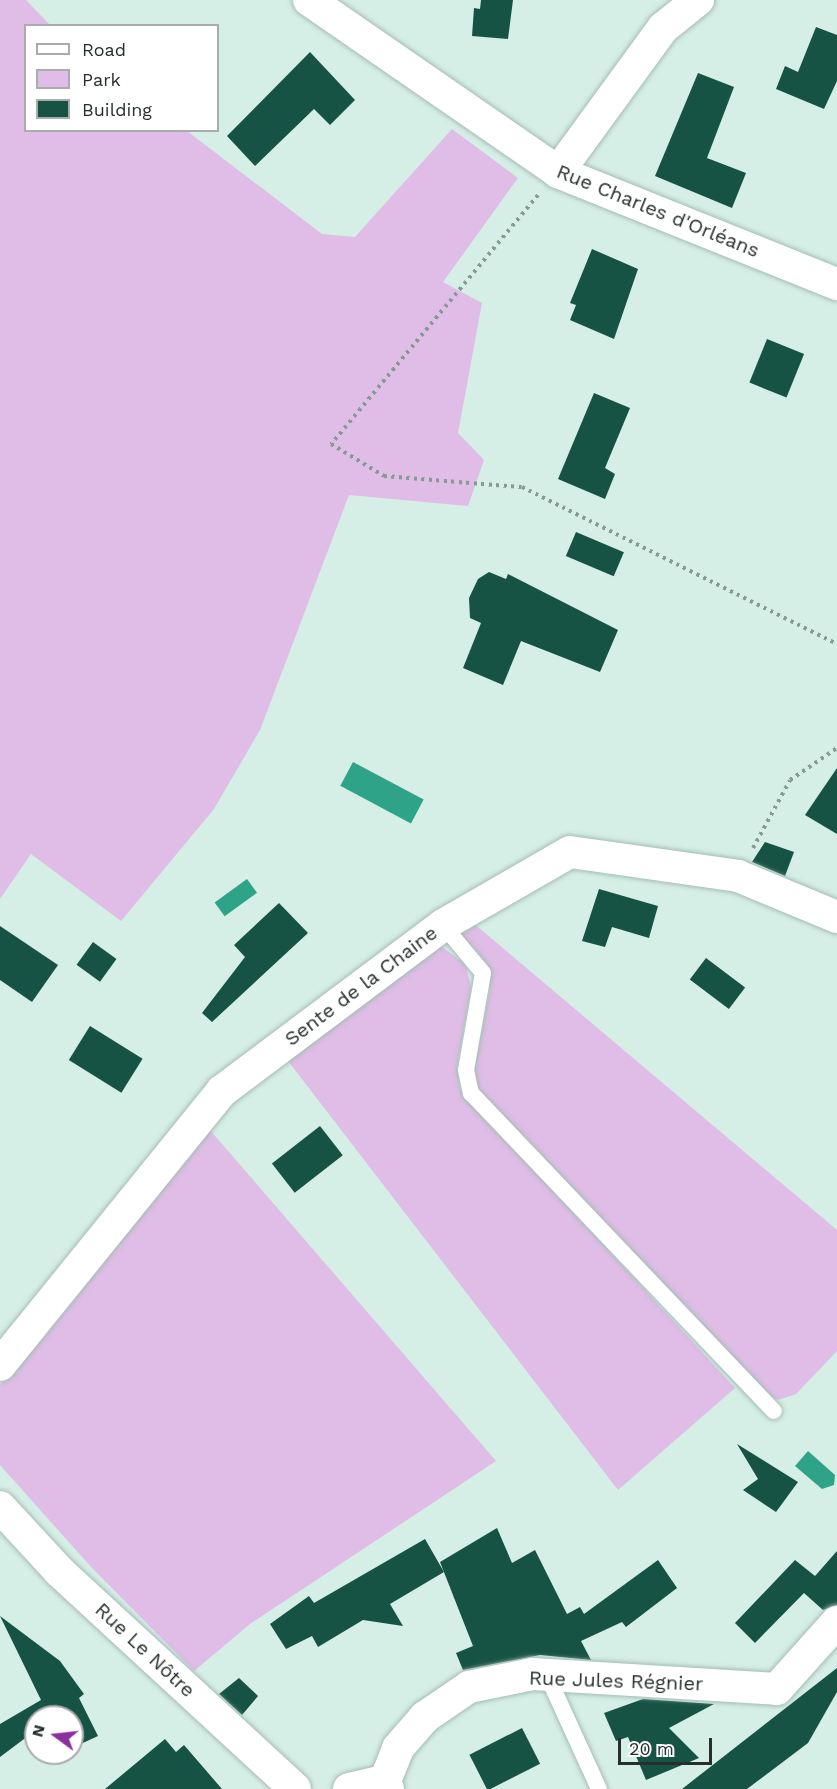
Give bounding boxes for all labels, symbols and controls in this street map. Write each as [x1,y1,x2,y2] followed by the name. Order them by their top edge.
[24,24,219,132] legend
[82,39,126,60] text: Road
[82,69,121,90] text: Park
[82,99,152,120] text: Building
[553,159,763,263] street label: Rue Charles d'Orléans
[280,921,442,1051] street label: Sente de la Chaine
[90,1598,200,1702] street label: Rue Le Nôtre
[528,1666,704,1696] street label: Rue Jules Régnier
[24,1705,84,1765] north arrow
[27,1723,49,1739] text: N
[621,1726,716,1764] scale bar
[629,1738,674,1759] text: 20 m

